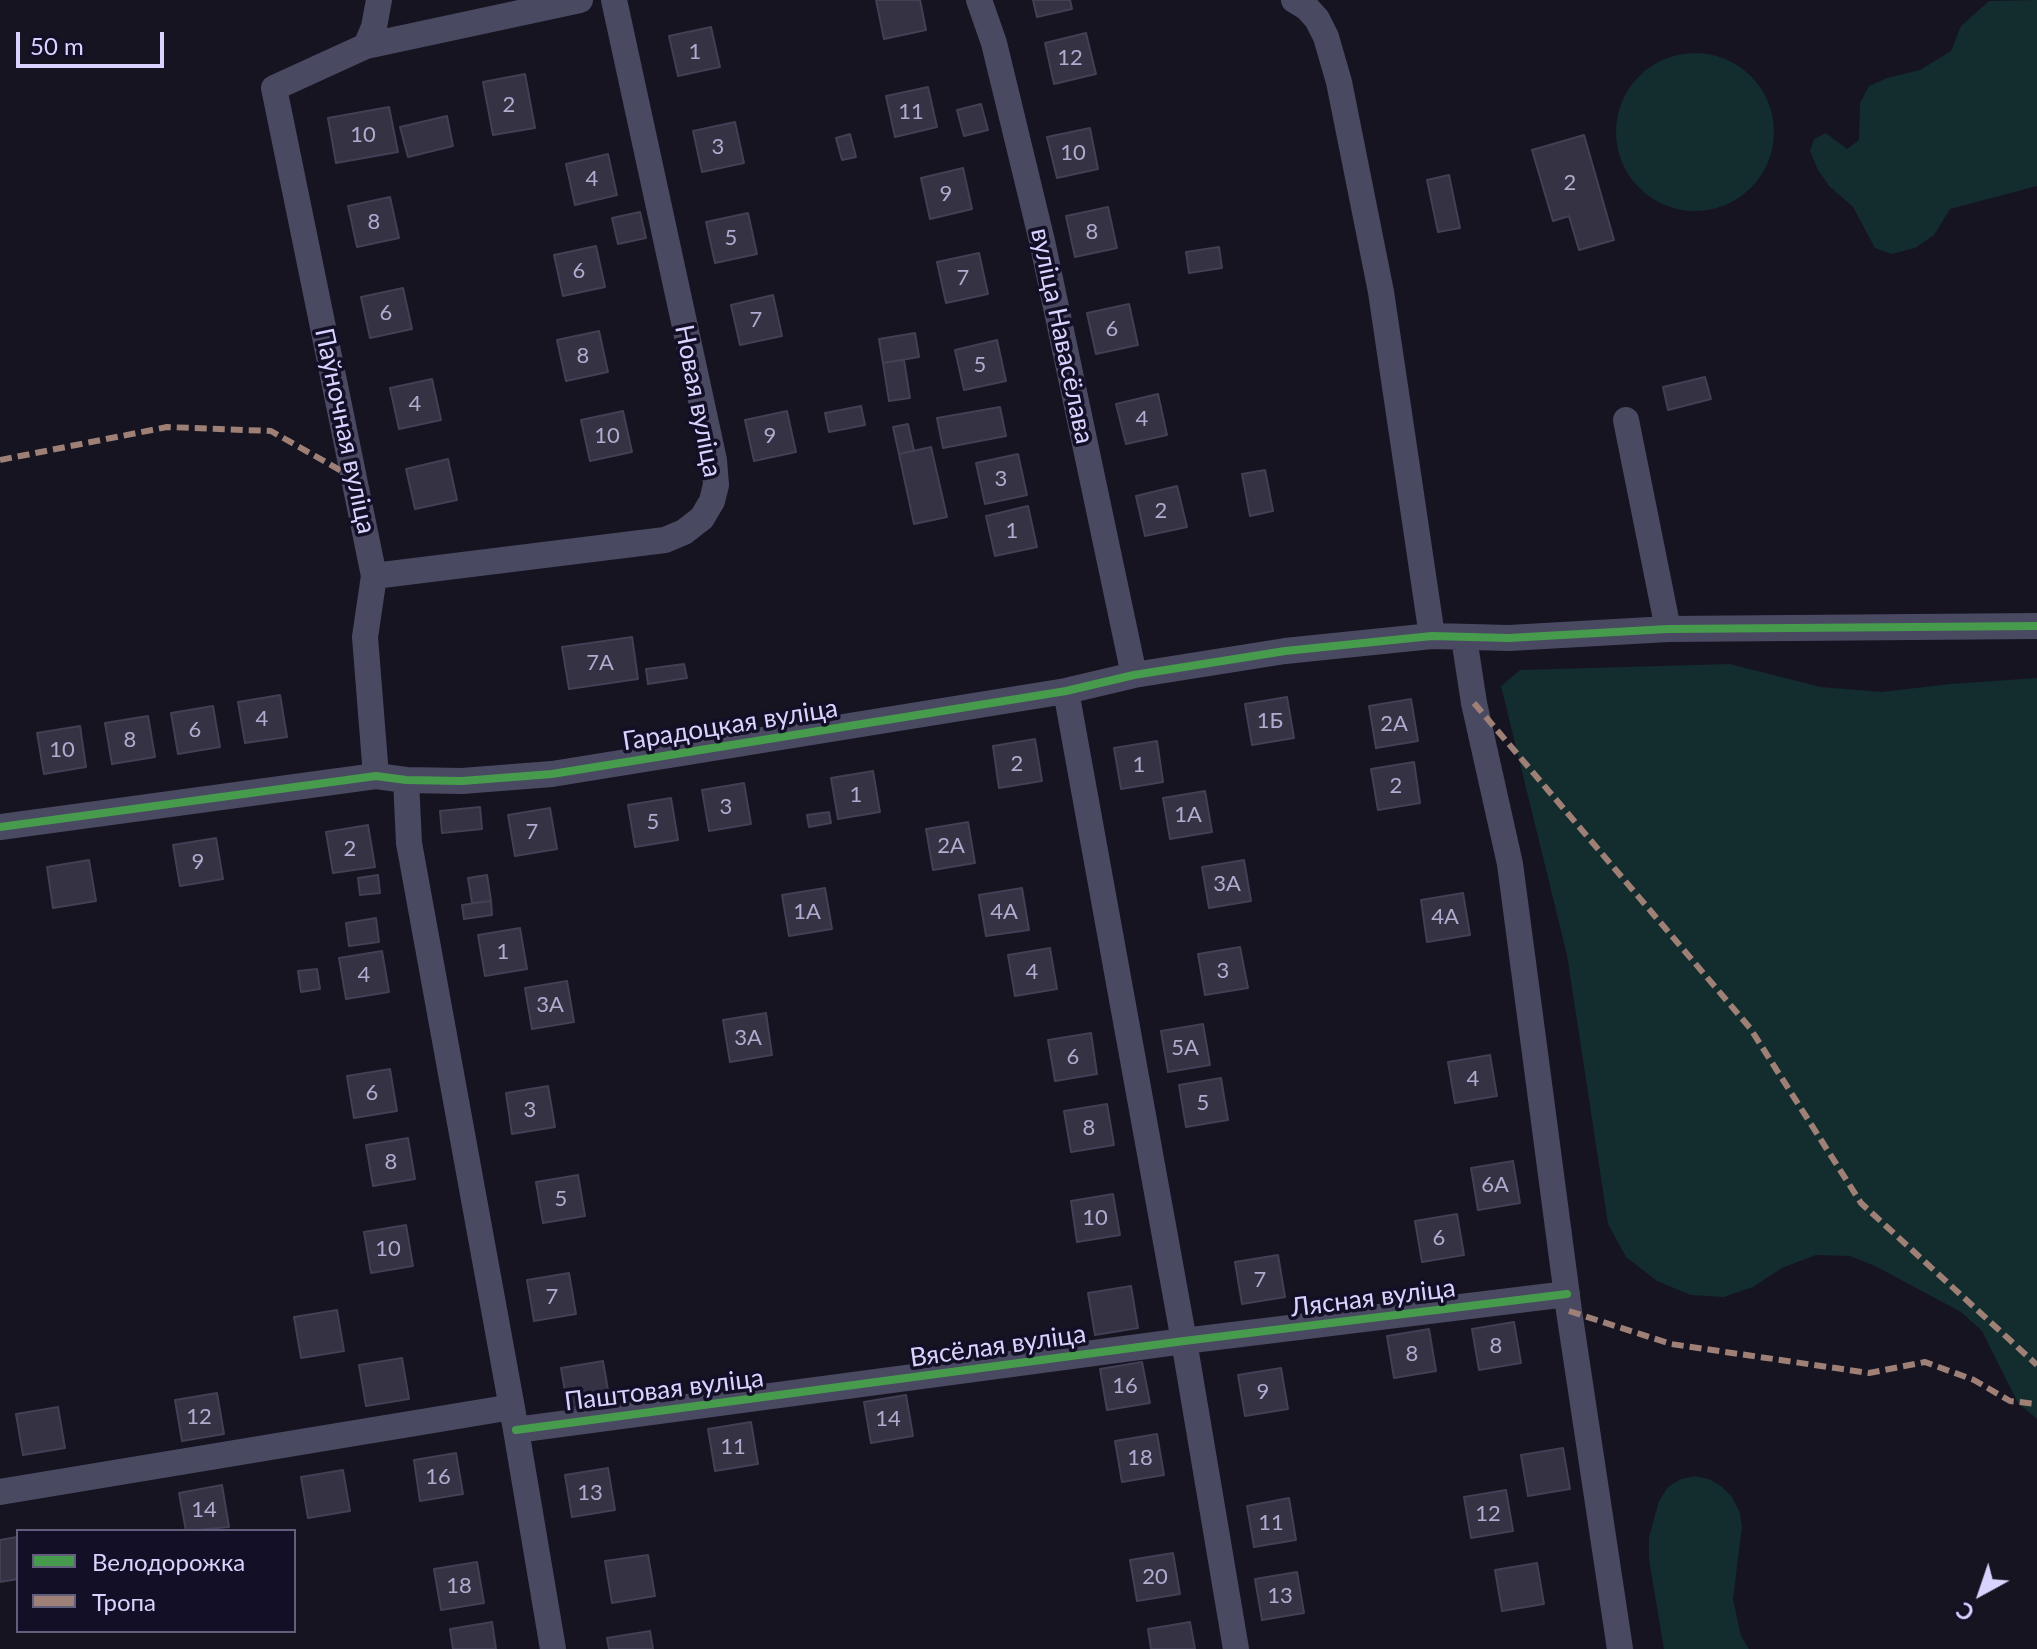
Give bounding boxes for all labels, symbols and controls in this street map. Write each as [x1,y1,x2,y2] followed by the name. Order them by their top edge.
[20,16,168,66] scale bar
[30,31,84,60] text: 50 m
[689,39,701,65] house number: 1
[1057,45,1083,71] house number: 12
[503,92,515,118] house number: 2
[898,99,924,125] house number: 11
[350,122,376,148] house number: 10
[712,134,724,160] house number: 3
[1060,140,1086,166] house number: 10
[586,166,598,192] house number: 4
[1564,170,1576,196] house number: 2
[940,181,952,207] house number: 9
[368,209,380,235] house number: 8
[1086,219,1098,245] house number: 8
[725,225,737,251] house number: 5
[1024,225,1100,447] street label: вуліца Навасёлава
[573,258,585,284] house number: 6
[957,265,969,291] house number: 7
[380,300,392,326] house number: 6
[750,307,762,333] house number: 7
[1106,316,1118,342] house number: 6
[668,322,728,480] street label: Новая вуліца
[308,325,382,537] street label: Паўночная вуліца
[577,343,589,369] house number: 8
[974,352,986,378] house number: 5
[409,391,421,417] house number: 4
[1136,406,1148,432] house number: 4
[594,423,620,449] house number: 10
[764,423,776,449] house number: 9
[995,466,1007,492] house number: 3
[1155,498,1167,524] house number: 2
[1006,518,1018,544] house number: 1
[586,650,614,676] house number: 7А
[620,693,840,757] street label: Гарадоцкая вуліца
[256,706,268,732] house number: 4
[1257,708,1283,734] house number: 1Б
[1380,711,1408,737] house number: 2А
[189,717,201,743] house number: 6
[124,727,136,753] house number: 8
[49,737,75,763] house number: 10
[1011,751,1023,777] house number: 2
[1133,752,1145,778] house number: 1
[1390,773,1402,799] house number: 2
[850,782,862,808] house number: 1
[720,794,732,820] house number: 3
[1174,802,1202,828] house number: 1А
[647,809,659,835] house number: 5
[526,819,538,845] house number: 7
[937,833,965,859] house number: 2А
[344,836,356,862] house number: 2
[192,849,204,875] house number: 9
[1213,871,1241,897] house number: 3А
[793,899,821,925] house number: 1А
[990,899,1018,925] house number: 4А
[1431,904,1459,930] house number: 4А
[497,939,509,965] house number: 1
[1217,958,1229,984] house number: 3
[1026,959,1038,985] house number: 4
[358,962,370,988] house number: 4
[536,992,564,1018] house number: 3А
[734,1025,762,1051] house number: 3А
[1171,1035,1199,1061] house number: 5А
[1067,1044,1079,1070] house number: 6
[1467,1066,1479,1092] house number: 4
[366,1080,378,1106] house number: 6
[1197,1090,1209,1116] house number: 5
[524,1097,536,1123] house number: 3
[1083,1115,1095,1141] house number: 8
[385,1149,397,1175] house number: 8
[1481,1172,1509,1198] house number: 6А
[555,1186,567,1212] house number: 5
[1082,1205,1108,1231] house number: 10
[1433,1225,1445,1251] house number: 6
[375,1236,401,1262] house number: 10
[1254,1267,1266,1293] house number: 7
[1289,1272,1457,1324] street label: Лясная вуліца
[546,1284,558,1310] house number: 7
[908,1318,1088,1374] street label: Вясёлая вуліца
[1490,1333,1502,1359] house number: 8
[1406,1341,1418,1367] house number: 8
[563,1362,765,1418] street label: Паштовая вуліца
[1112,1373,1138,1399] house number: 16
[1257,1379,1269,1405] house number: 9
[186,1404,212,1430] house number: 12
[875,1406,901,1432] house number: 14
[720,1434,746,1460] house number: 11
[1127,1445,1153,1471] house number: 18
[425,1464,451,1490] house number: 16
[577,1480,603,1506] house number: 13
[191,1497,217,1523] house number: 14
[1475,1501,1501,1527] house number: 12
[1258,1510,1284,1536] house number: 11
[16,1529,296,1633] legend
[92,1547,245,1576] text: Велодорожка
[1941,1553,2021,1633] north arrow
[1142,1564,1168,1590] house number: 20
[446,1573,472,1599] house number: 18
[1267,1583,1293,1609] house number: 13
[92,1587,156,1616] text: Тропа
[1951,1597,1980,1627] text: С

